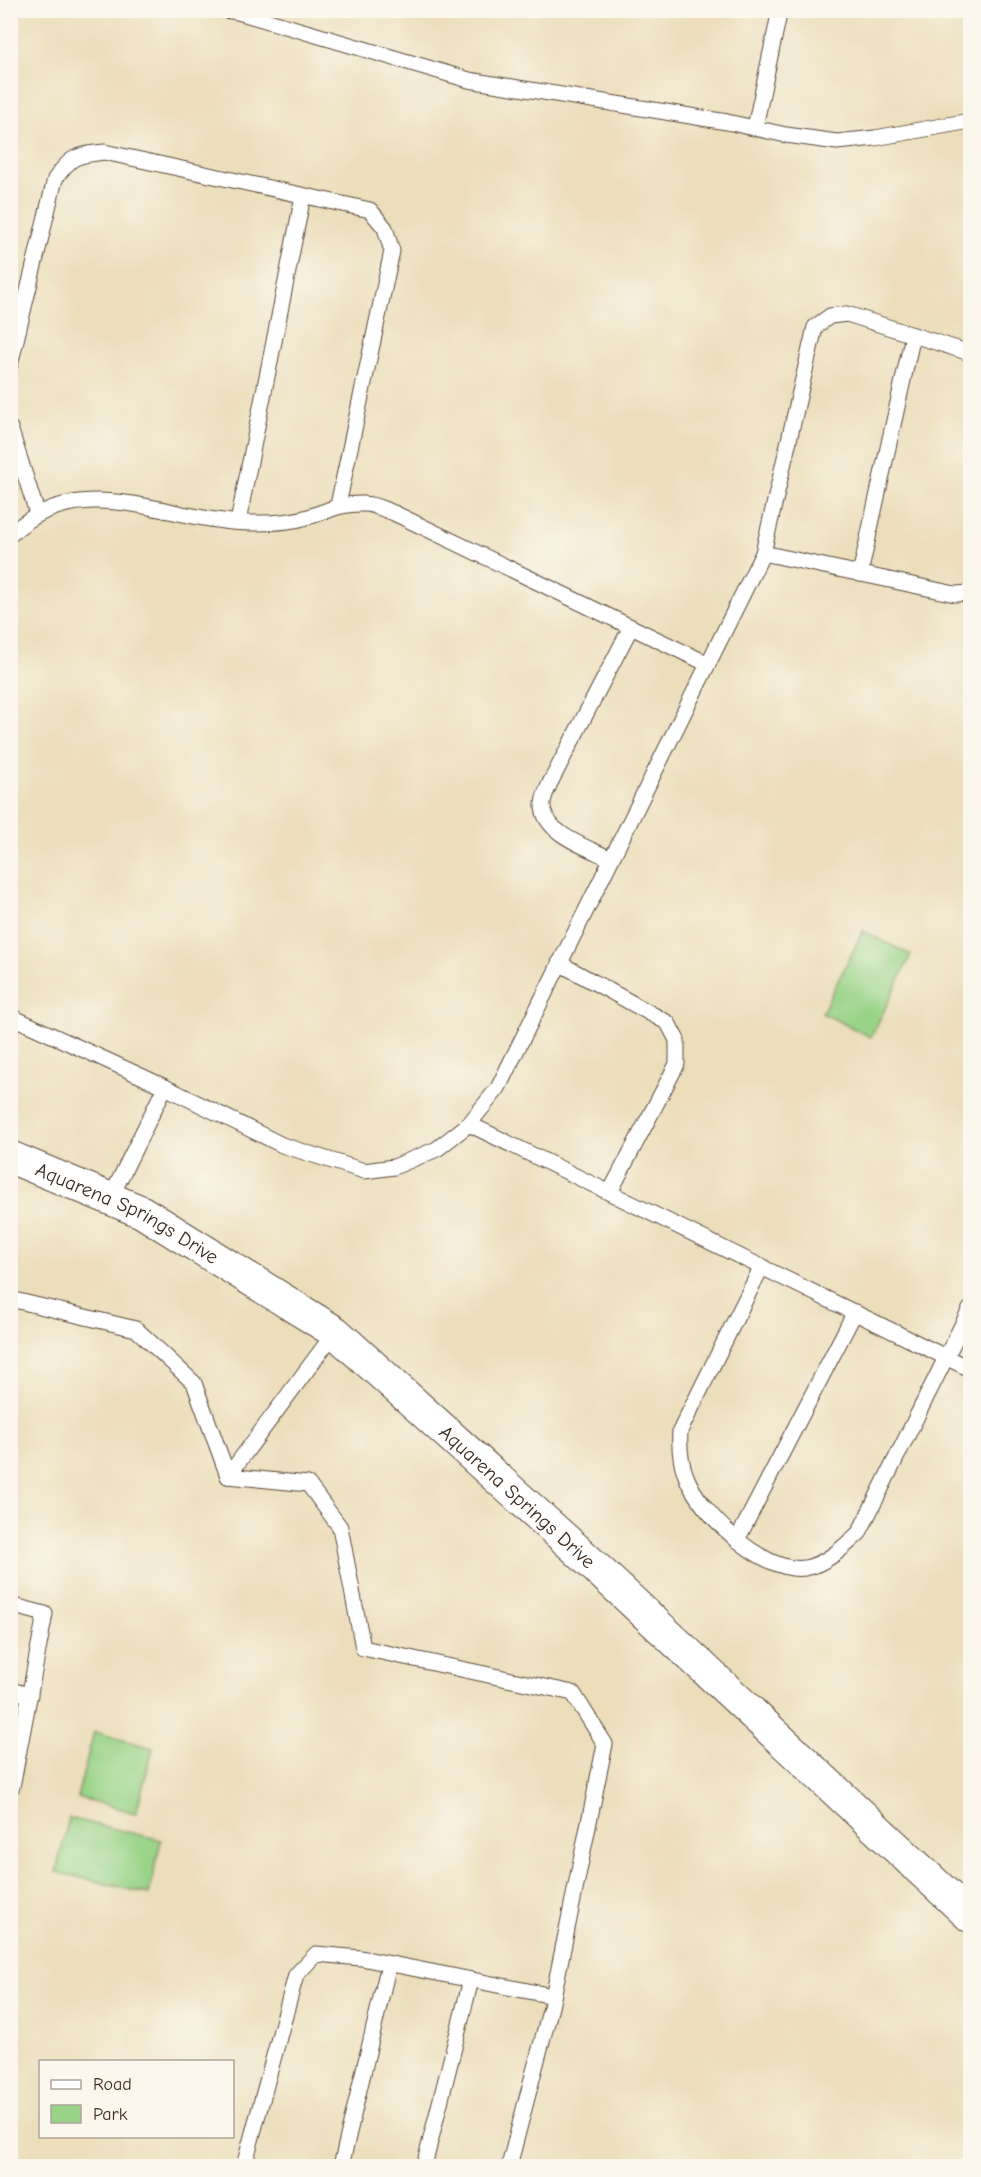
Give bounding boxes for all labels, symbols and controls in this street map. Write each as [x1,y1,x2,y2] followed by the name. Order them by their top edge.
[32,1158,223,1268] street label: Aquarena Springs Drive
[435,1420,600,1573] street label: Aquarena Springs Drive
[39,2060,234,2138] legend
[93,2074,132,2095] text: Road
[93,2104,128,2125] text: Park

